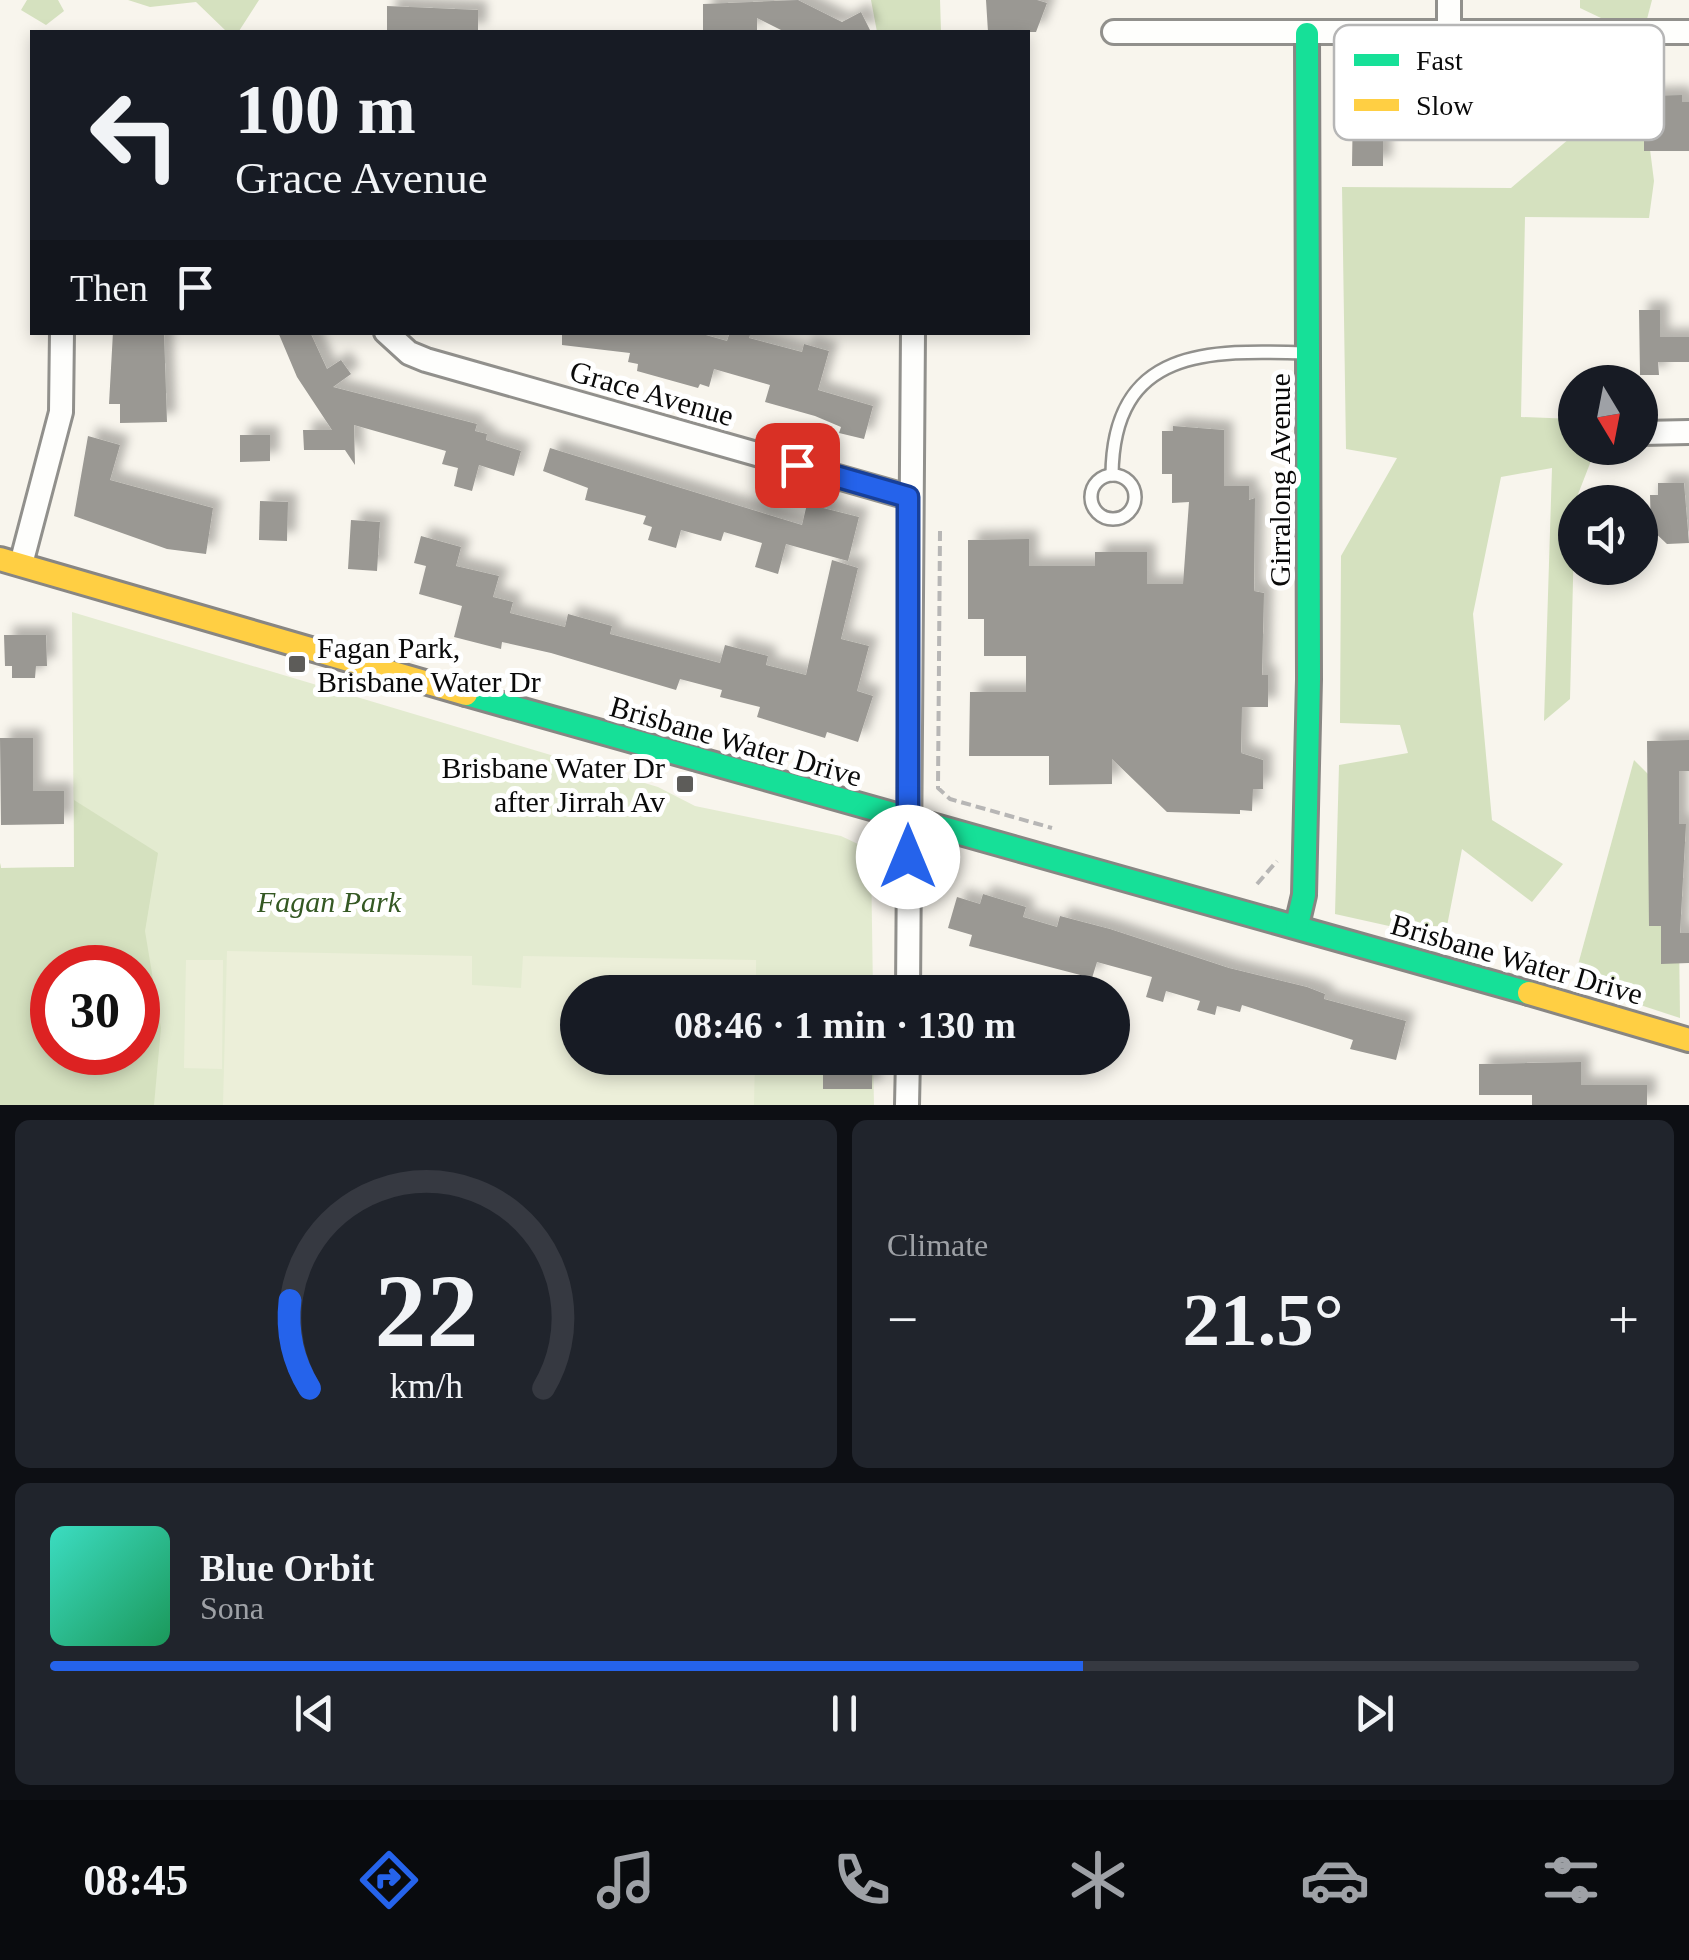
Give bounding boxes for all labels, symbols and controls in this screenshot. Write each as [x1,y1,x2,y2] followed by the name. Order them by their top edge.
[1334,25,1664,140] legend
[1416,45,1463,76] text: Fast
[70,70,200,200] icon: left
[235,71,416,148] text: 100 m
[1416,90,1474,121] text: Slow
[235,153,488,203] text: Grace Avenue
[168,260,223,315] icon: arrive
[70,267,148,309] text: Then
[566,354,738,432] street label: Grace Avenue
[1558,365,1658,465] north arrow
[1558,365,1658,585] map controls
[1263,373,1296,587] street label: Girralong Avenue
[755,423,840,508] pin
[770,438,825,493] icon: arrive
[1558,485,1658,585] button: sound
[317,631,541,698] place label: Fagan Park, Brisbane Water Dr
[286,653,308,675] marker: Fagan Park, Brisbane Water Dr
[606,689,866,793] street label: Brisbane Water Drive
[441,751,665,818] place label: Brisbane Water Dr after Jirrah Av
[674,773,696,795] marker: Brisbane Water Dr after Jirrah Av
[856,805,960,909] position arrow
[256,885,402,918] park label: Fagan Park
[1387,907,1647,1011] street label: Brisbane Water Drive
[30,945,160,1075] speed limit sign: 30
[674,1004,1016,1046] text: 08:46 · 1 min · 130 m
[887,1227,988,1263] text: Climate
[374,1253,478,1368] text: 22
[1182,1278,1344,1361] text: 21.5°
[887,1289,918,1350] text: −
[1608,1289,1639,1350] text: +
[389,1366,463,1406] text: km/h
[200,1547,374,1589] text: Blue Orbit
[200,1590,264,1626] text: Sona
[287,1686,342,1741] icon: previous
[817,1686,872,1741] icon: pause
[1347,1686,1402,1741] icon: next
[354,1845,424,1915] icon: directions
[591,1845,661,1915] icon: music
[827,1845,897,1915] icon: phone
[1063,1845,1133,1915] icon: climate
[1300,1845,1370,1915] icon: car
[1536,1845,1606,1915] icon: filters
[83,1855,188,1905] text: 08:45

